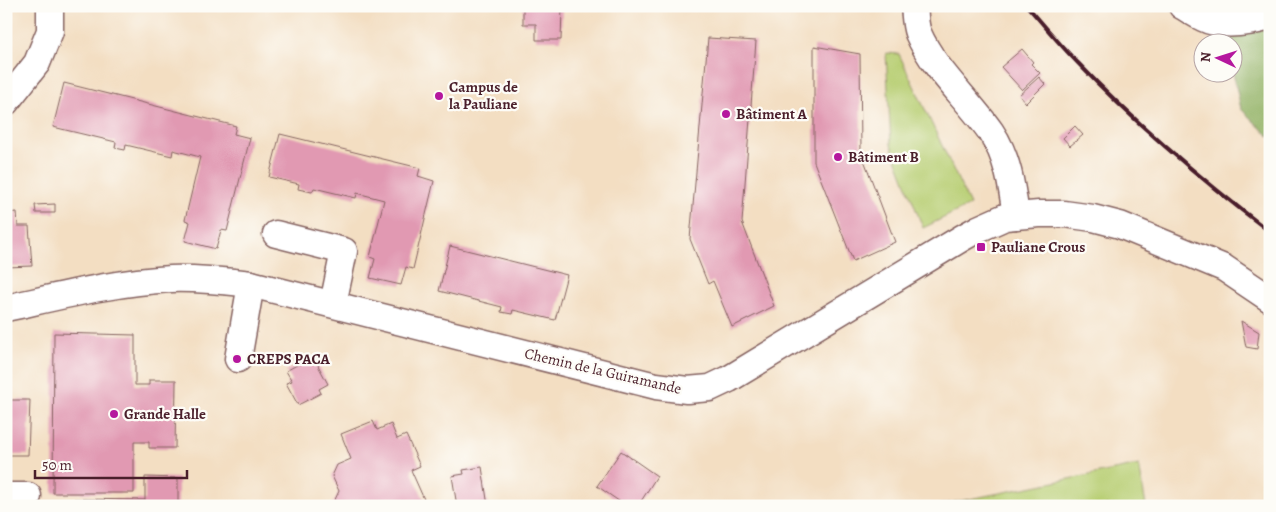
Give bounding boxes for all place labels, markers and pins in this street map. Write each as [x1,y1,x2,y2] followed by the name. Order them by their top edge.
[449,77,518,114] place label: Campus de la Pauliane
[433,90,445,102] marker: Campus de la Pauliane
[736,104,807,124] place label: Bâtiment A
[720,108,732,120] marker: Bâtiment A
[848,147,919,167] place label: Bâtiment B
[832,151,844,163] marker: Bâtiment B
[991,237,1085,257] place label: Pauliane Crous
[975,241,987,253] marker: Pauliane Crous
[247,349,331,369] place label: CREPS PACA
[231,353,243,365] marker: CREPS PACA
[124,404,206,424] place label: Grande Halle
[108,408,120,420] marker: Grande Halle

